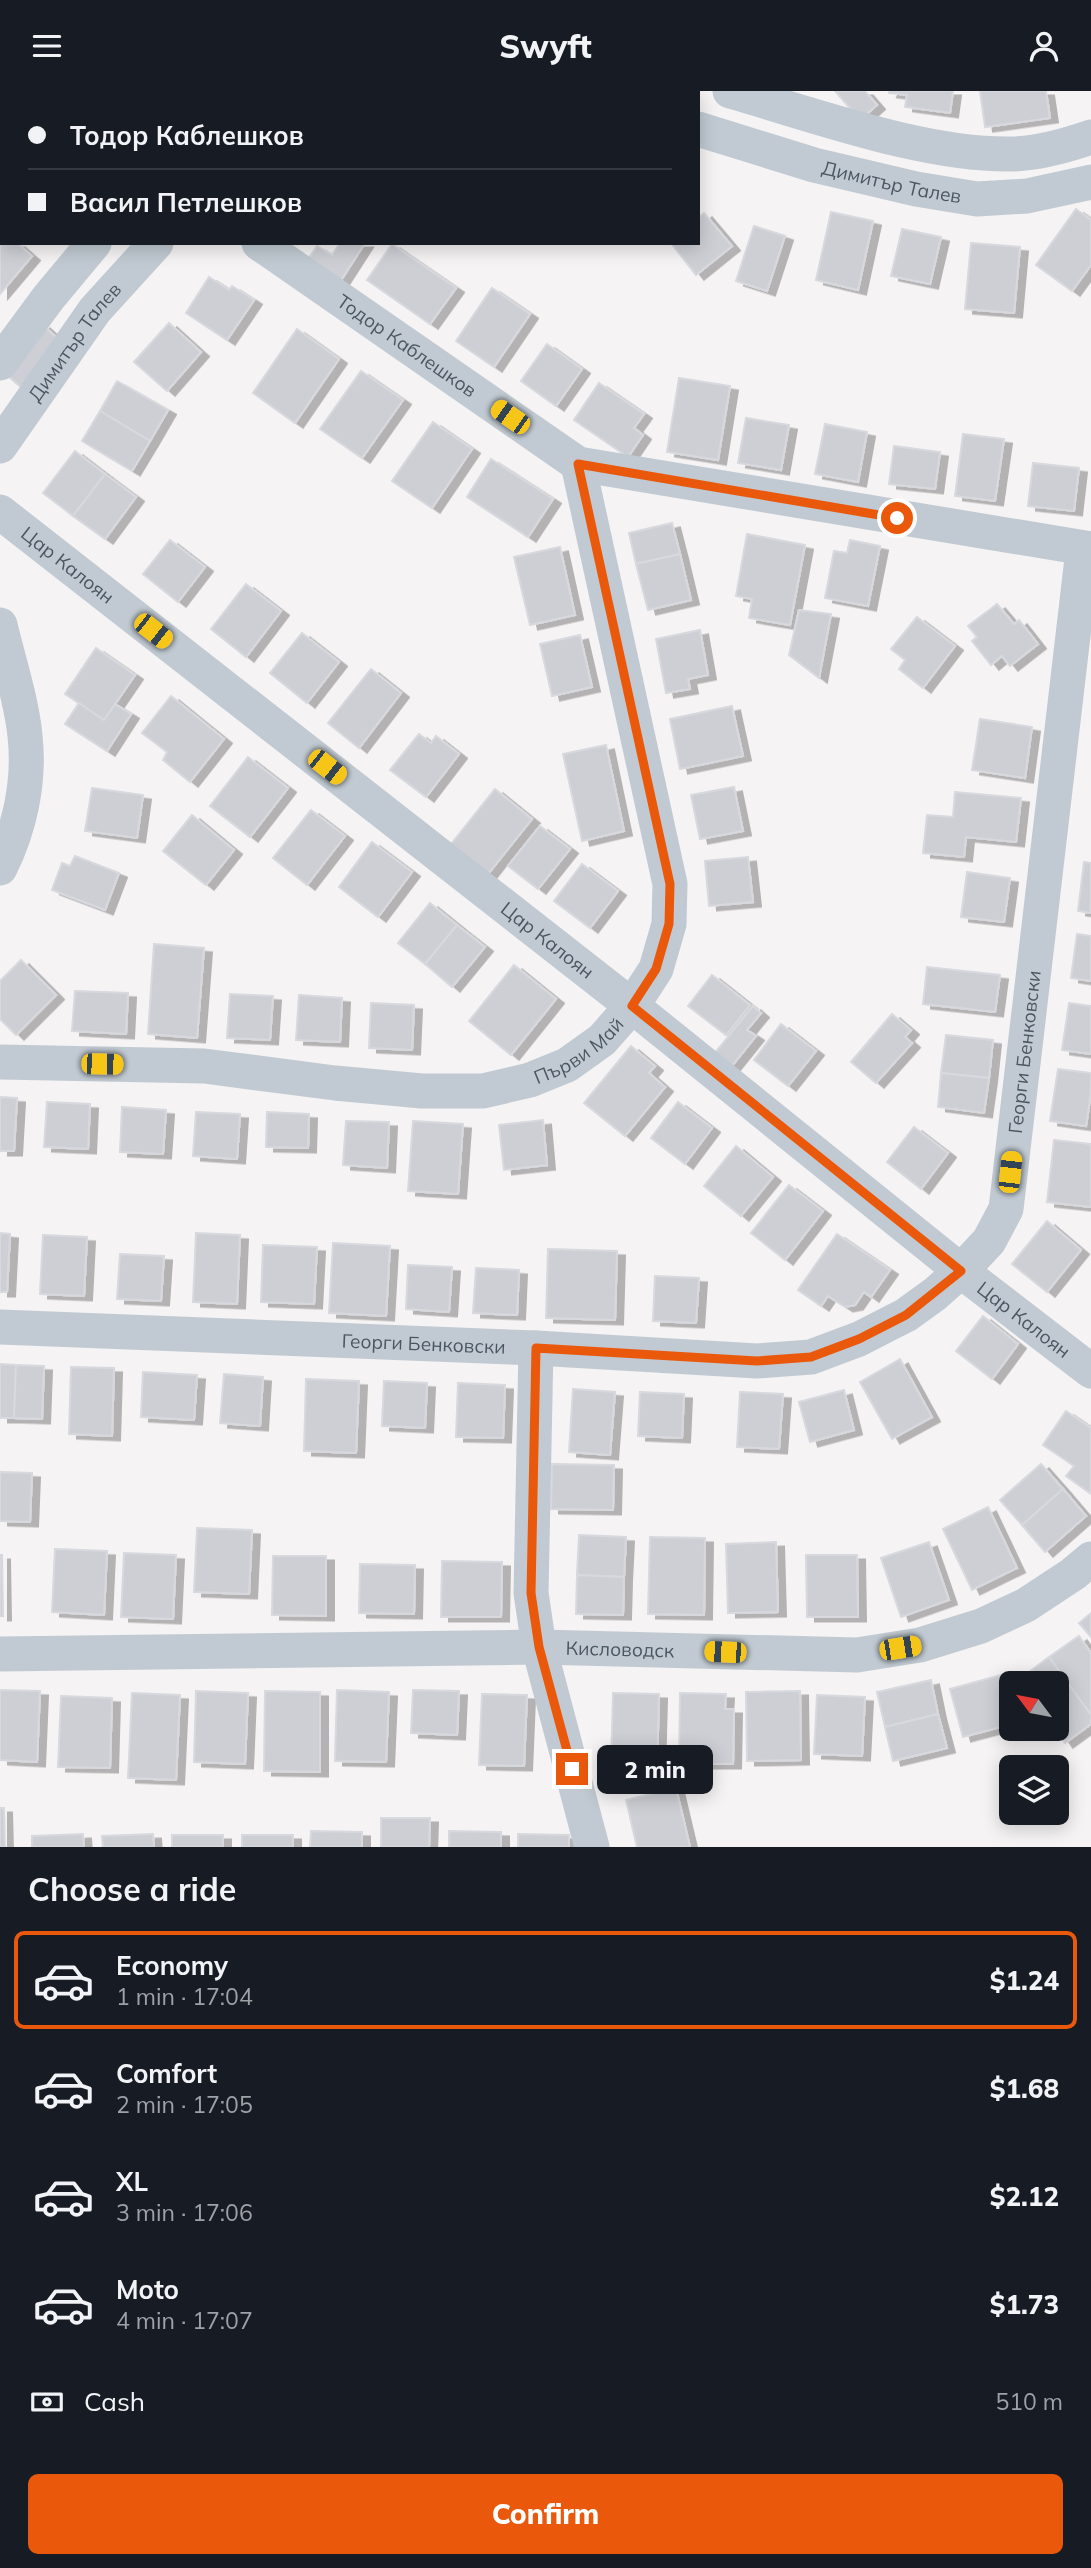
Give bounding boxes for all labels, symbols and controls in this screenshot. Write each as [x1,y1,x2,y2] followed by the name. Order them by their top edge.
[499,26,592,66] text: Swyft
[28,27,66,65] icon: menu
[1025,27,1063,65] icon: person
[70,119,304,152] text: Тодор Каблешков
[820,155,963,208] street label: Димитър Талев
[70,186,302,219] text: Васил Петлешков
[23,277,126,406] street label: Димитър Талев
[333,289,481,402] street label: Тодор Каблешков
[487,396,534,438] car
[881,502,913,534] route start
[16,521,119,609] street label: Цар Калоян
[130,610,177,652] car
[304,746,351,788] car
[496,896,599,984] street label: Цар Калоян
[1003,969,1046,1135] street label: Георги Бенковски
[530,1012,628,1089] street label: Първи Май
[81,1053,124,1075] car
[998,1150,1023,1194] car
[972,1276,1075,1363] street label: Цар Калоян
[341,1328,506,1359] street label: Георги Бенковски
[878,1634,923,1662] car
[565,1636,675,1662] street label: Кисловодск
[704,1641,747,1663] car
[999,1671,1069,1741] north arrow
[999,1671,1069,1825] map controls
[596,1745,712,1793] callout: 2 min
[556,1753,588,1785] route end
[624,1755,686,1784] text: 2 min
[999,1755,1069,1825] button: layers
[28,1869,236,1909] text: Choose a ride
[32,1949,95,2012] icon: car
[116,1949,228,1982] text: Economy
[990,1964,1059,1997] text: $1.24
[116,1982,253,2011] text: 1 min · 17:04
[32,2057,95,2120] icon: car
[116,2057,217,2090] text: Comfort
[990,2072,1059,2105] text: $1.68
[116,2090,253,2119] text: 2 min · 17:05
[32,2165,95,2228] icon: car
[116,2165,148,2198] text: XL
[990,2180,1059,2213] text: $2.12
[116,2198,253,2227] text: 3 min · 17:06
[32,2273,95,2336] icon: car
[116,2273,179,2306] text: Moto
[990,2288,1059,2321] text: $1.73
[116,2306,253,2335] text: 4 min · 17:07
[28,2383,66,2421] icon: cash
[84,2385,145,2418] text: Cash
[995,2387,1063,2416] text: 510 m
[28,2474,1063,2554] button: Confirm

